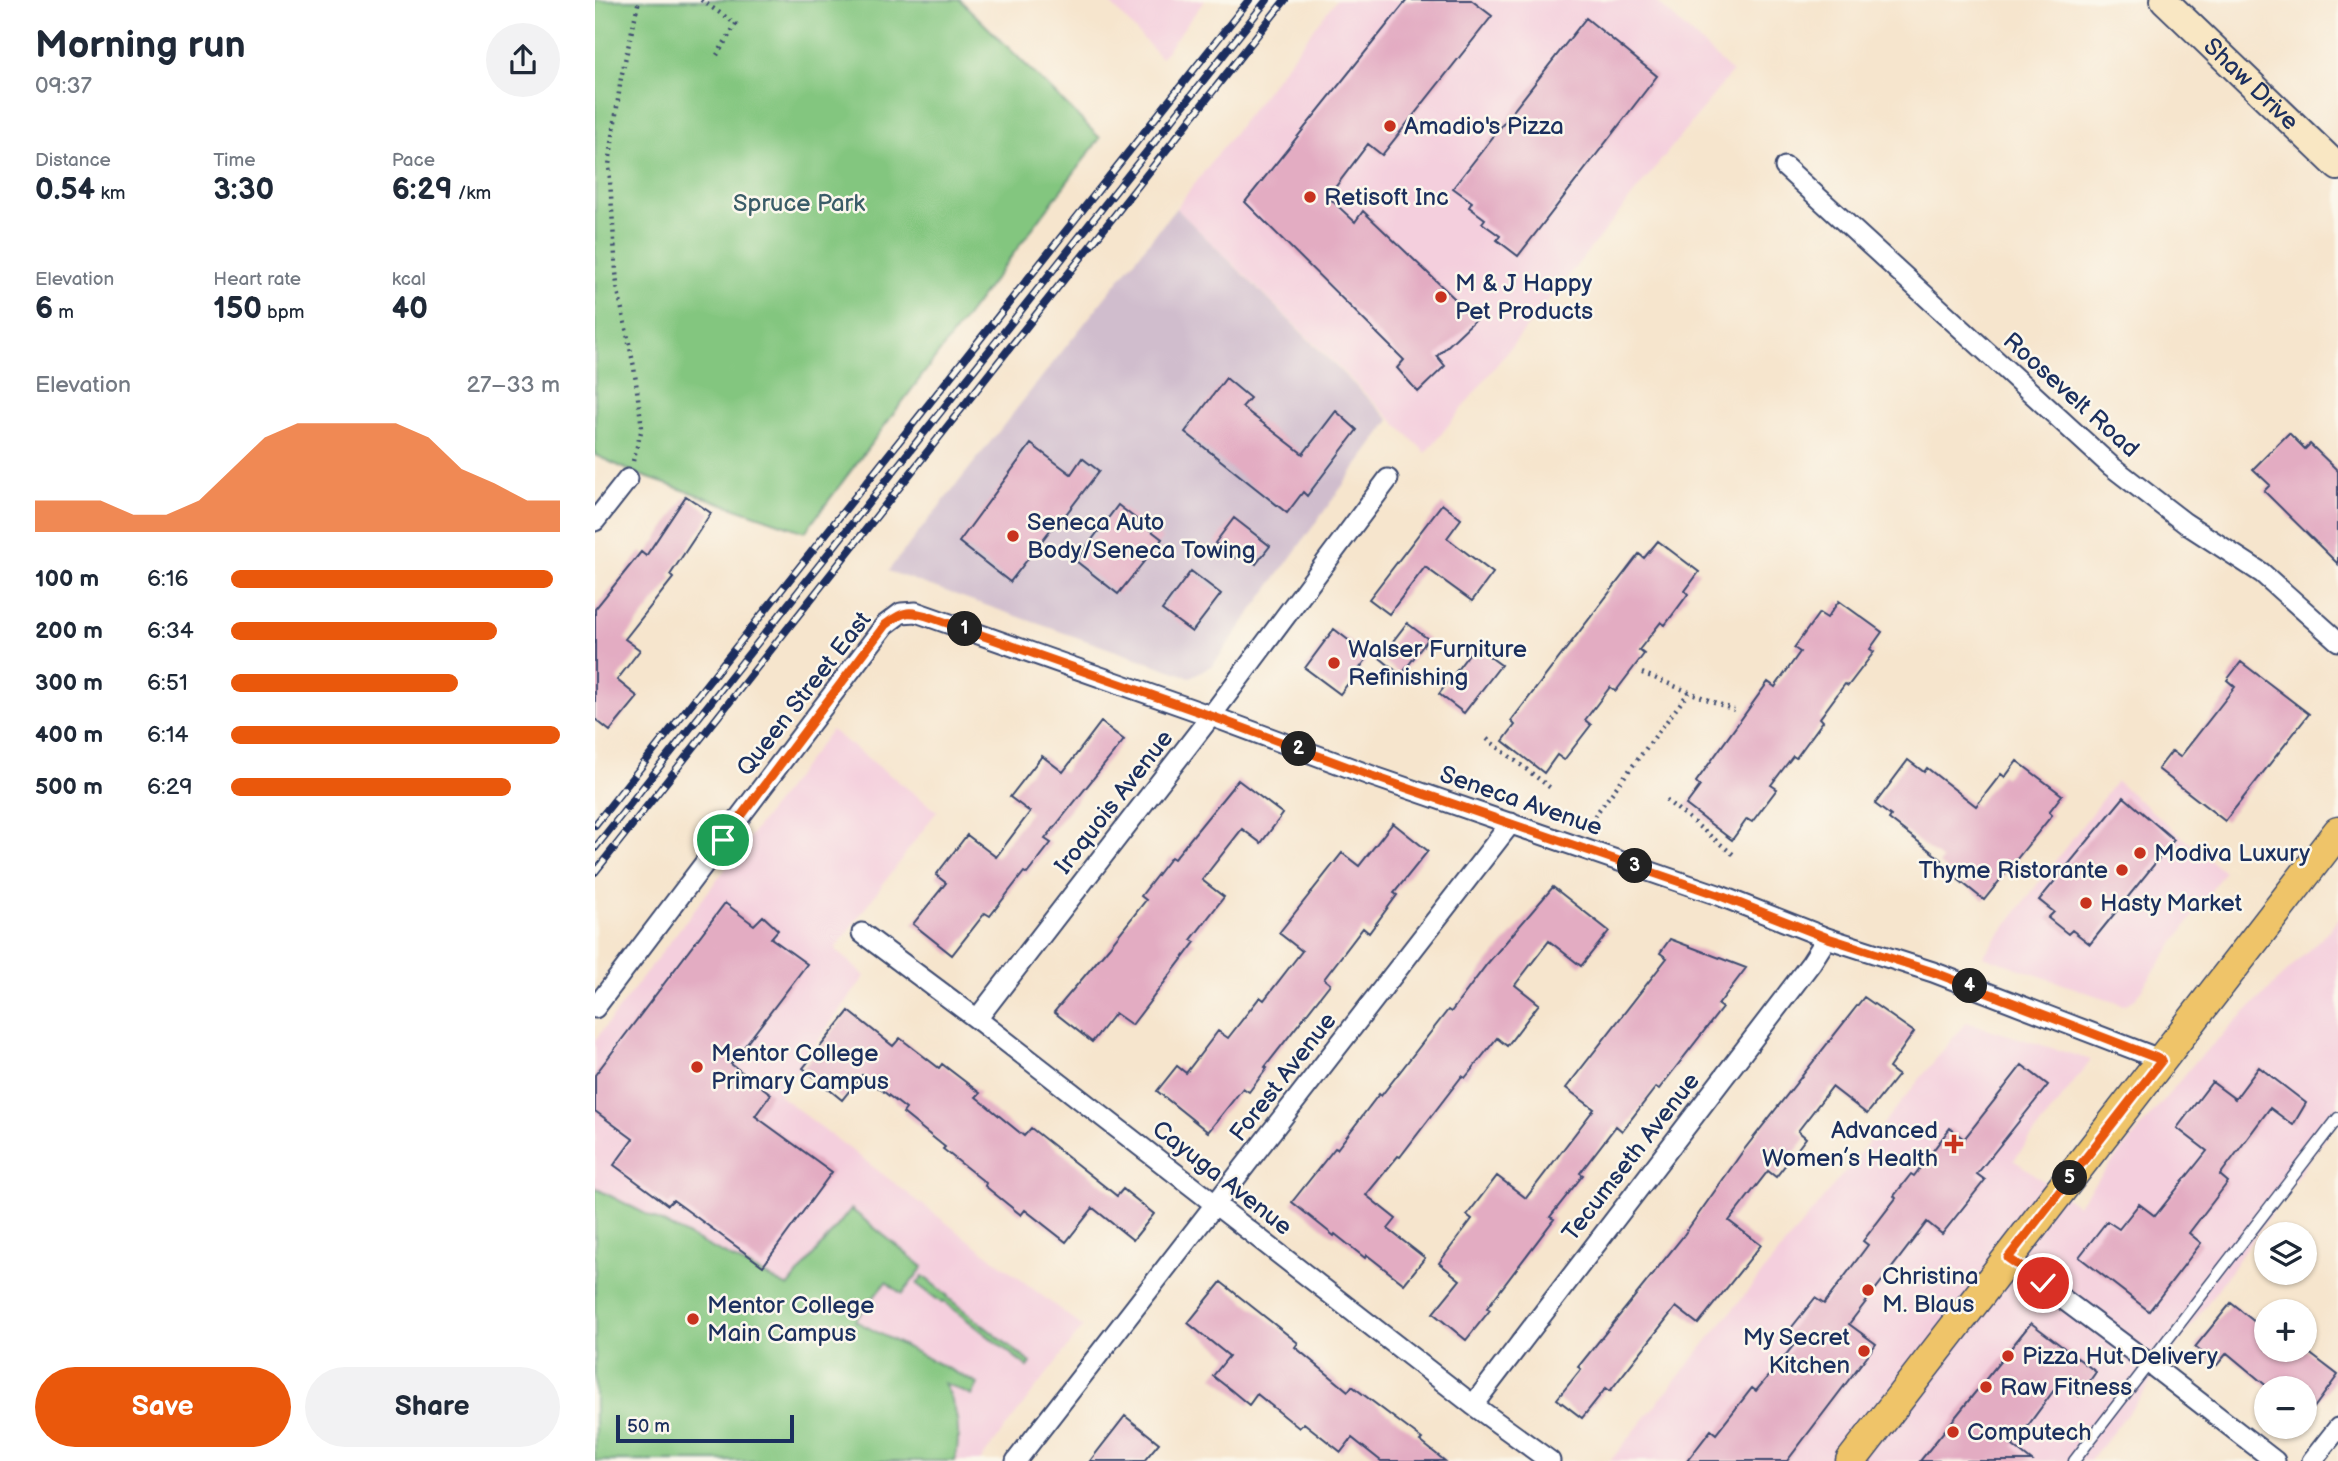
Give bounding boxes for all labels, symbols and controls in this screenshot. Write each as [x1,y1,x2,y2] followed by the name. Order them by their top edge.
[35,23,246,68] text: Morning run
[486,23,560,97] button: share
[2198,32,2305,136] street label: Shaw Drive
[35,72,92,100] text: 09:37
[1404,112,1564,141] place label: Amadio's Pizza
[1382,118,1398,134] marker: Amadio's Pizza
[35,149,111,172] text: Distance
[213,149,255,172] text: Time
[392,149,435,172] text: Pace
[35,172,95,208] text: 0.54
[213,172,274,208] text: 3:30
[392,172,453,208] text: 6:29
[95,182,125,205] text: km
[453,182,491,205] text: /km
[1324,183,1449,212] place label: Retisoft Inc
[733,189,865,218] park label: Spruce Park
[1302,189,1318,205] marker: Retisoft Inc
[35,268,114,291] text: Elevation
[213,268,301,291] text: Heart rate
[392,268,426,291] text: kcal
[1455,269,1593,326] place label: M & J Happy Pet Products
[1433,289,1449,305] marker: M & J Happy Pet Products
[35,291,53,327] text: 6
[213,291,262,327] text: 150
[392,291,428,327] text: 40
[53,301,74,324] text: m
[262,301,305,324] text: bpm
[1997,326,2145,464] street label: Roosevelt Road
[35,371,131,399] text: Elevation
[466,371,560,399] text: 27–33 m
[1027,508,1256,565] place label: Seneca Auto Body/Seneca Towing
[1005,528,1021,544] marker: Seneca Auto Body/Seneca Towing
[35,565,99,593] text: 100 m
[147,565,189,593] text: 6:16
[731,605,878,782] street label: Queen Street East
[947,612,983,646] pin: 1
[35,617,103,645] text: 200 m
[147,617,194,645] text: 6:34
[961,617,969,640] text: 1
[1348,635,1527,692] place label: Walser Furniture Refinishing
[1326,655,1342,671] marker: Walser Furniture Refinishing
[35,669,103,697] text: 300 m
[147,669,188,697] text: 6:51
[35,721,103,749] text: 400 m
[147,721,189,749] text: 6:14
[1049,724,1179,880] street label: Iroquois Avenue
[1281,732,1317,766] pin: 2
[1293,737,1304,760] text: 2
[1436,760,1606,842] street label: Seneca Avenue
[35,773,103,801] text: 500 m
[147,773,193,801] text: 6:29
[693,810,753,870] pin
[704,821,742,859] icon: arrive
[2154,839,2310,868] place label: Modiva Luxury
[2132,845,2148,861] marker: Modiva Luxury
[1618,848,1653,884] pin: 3
[1629,854,1640,877] text: 3
[1919,856,2108,885] place label: Thyme Ristorante
[2114,862,2130,878] marker: Thyme Ristorante
[2100,889,2243,918] place label: Hasty Market
[2078,895,2094,911] marker: Hasty Market
[1953,968,1987,1004] pin: 4
[1964,974,1975,997] text: 4
[1224,1007,1342,1147] street label: Forest Avenue
[711,1039,889,1096] place label: Mentor College Primary Campus
[689,1059,705,1075] marker: Mentor College Primary Campus
[1556,1067,1706,1247] street label: Tecumseth Avenue
[1146,1114,1298,1242] street label: Cayuga Avenue
[1762,1116,1938,1173] place label: Advanced Women’s Health
[1944,1134,1964,1154] marker: Advanced Women’s Health
[2053,1160,2087,1196] pin: 5
[2064,1166,2075,1189] text: 5
[2254,1222,2317,1439] map controls
[2254,1222,2317,1285] button: layers
[2013,1253,2073,1313] pin
[1882,1262,1979,1319] place label: Christina M. Blaus
[2024,1264,2062,1302] icon: check
[1860,1282,1876,1298] marker: Christina M. Blaus
[707,1291,875,1348] place label: Mentor College Main Campus
[2254,1299,2317,1362] button: +
[685,1311,701,1327] marker: Mentor College Main Campus
[1743,1323,1851,1380] place label: My Secret Kitchen
[2022,1342,2218,1371] place label: Pizza Hut Delivery
[1856,1343,1872,1359] marker: My Secret Kitchen
[2000,1348,2016,1364] marker: Pizza Hut Delivery
[35,1367,291,1447] button: Save
[305,1367,560,1447] button: Share
[2000,1373,2132,1402] place label: Raw Fitness
[2254,1376,2317,1439] button: −
[1978,1379,1994,1395] marker: Raw Fitness
[616,1412,795,1444] scale bar
[627,1415,670,1438] text: 50 m
[1967,1418,2092,1447] place label: Computech
[1945,1424,1961,1440] marker: Computech

